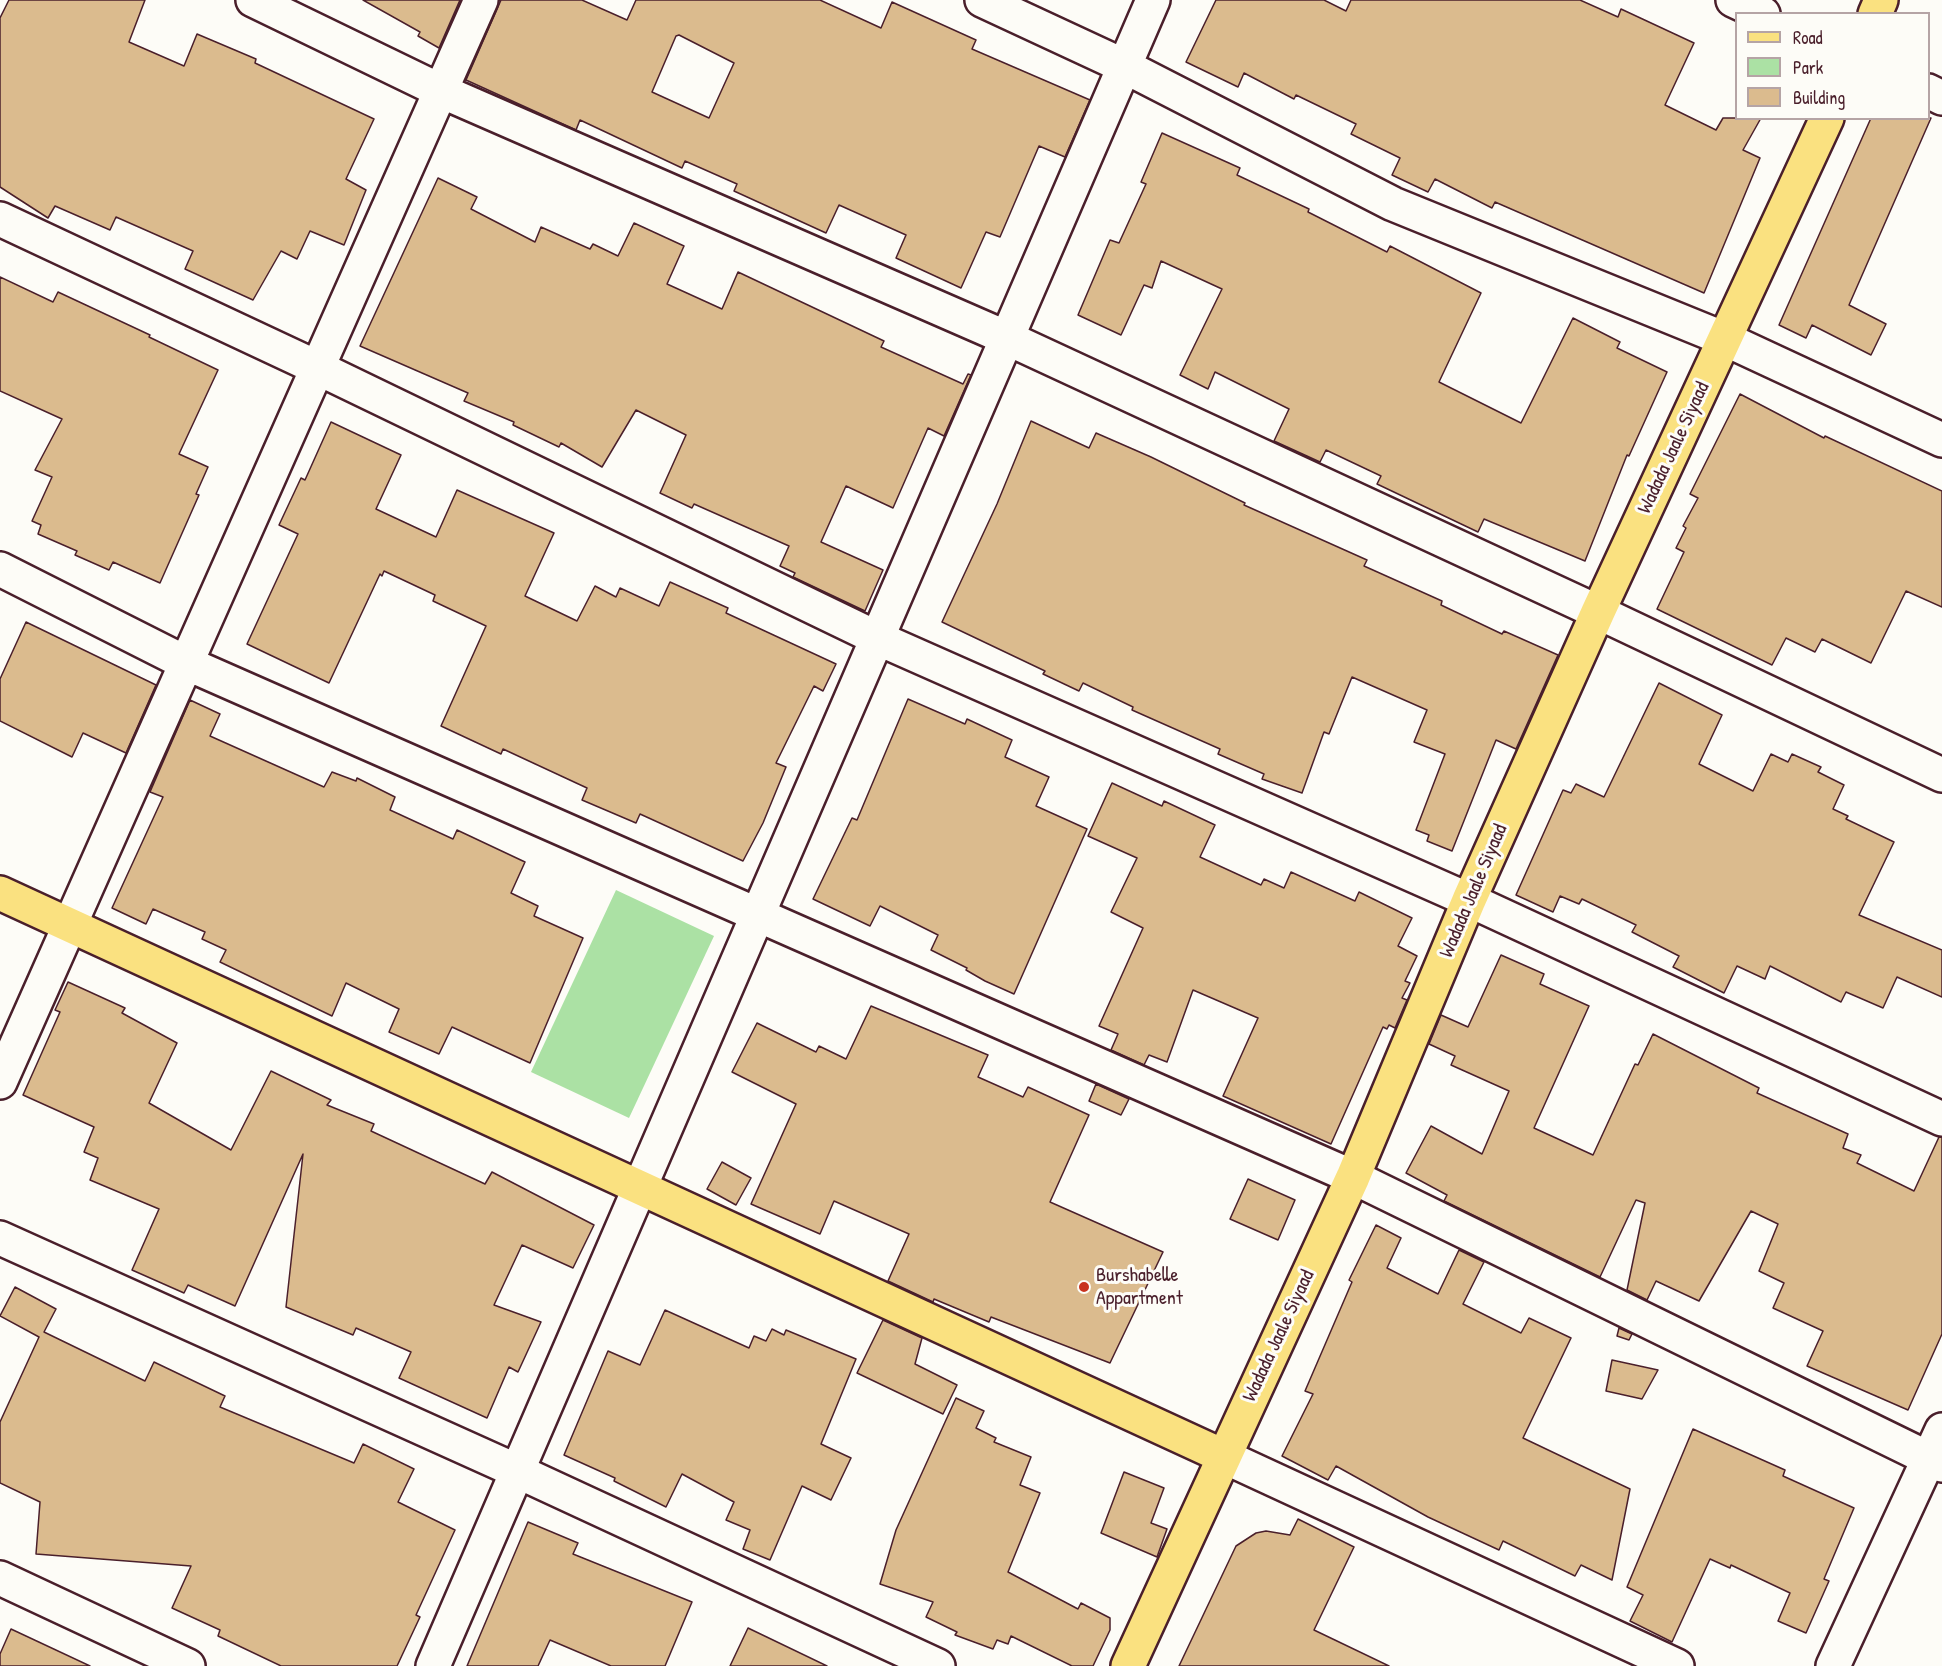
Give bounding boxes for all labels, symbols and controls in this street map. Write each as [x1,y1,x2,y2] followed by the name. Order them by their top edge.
[1735,12,1930,120] legend
[1793,25,1823,50] text: Road
[1793,55,1823,80] text: Park
[1793,85,1845,110] text: Building
[1633,378,1715,518] street label: Wadada Jaale Siyaad
[1435,821,1513,961] street label: Wadada Jaale Siyaad
[1096,1264,1183,1311] place label: Burshabelle Appartment
[1238,1266,1320,1406] street label: Wadada Jaale Siyaad
[1077,1280,1091,1294] marker: Burshabelle Appartment

